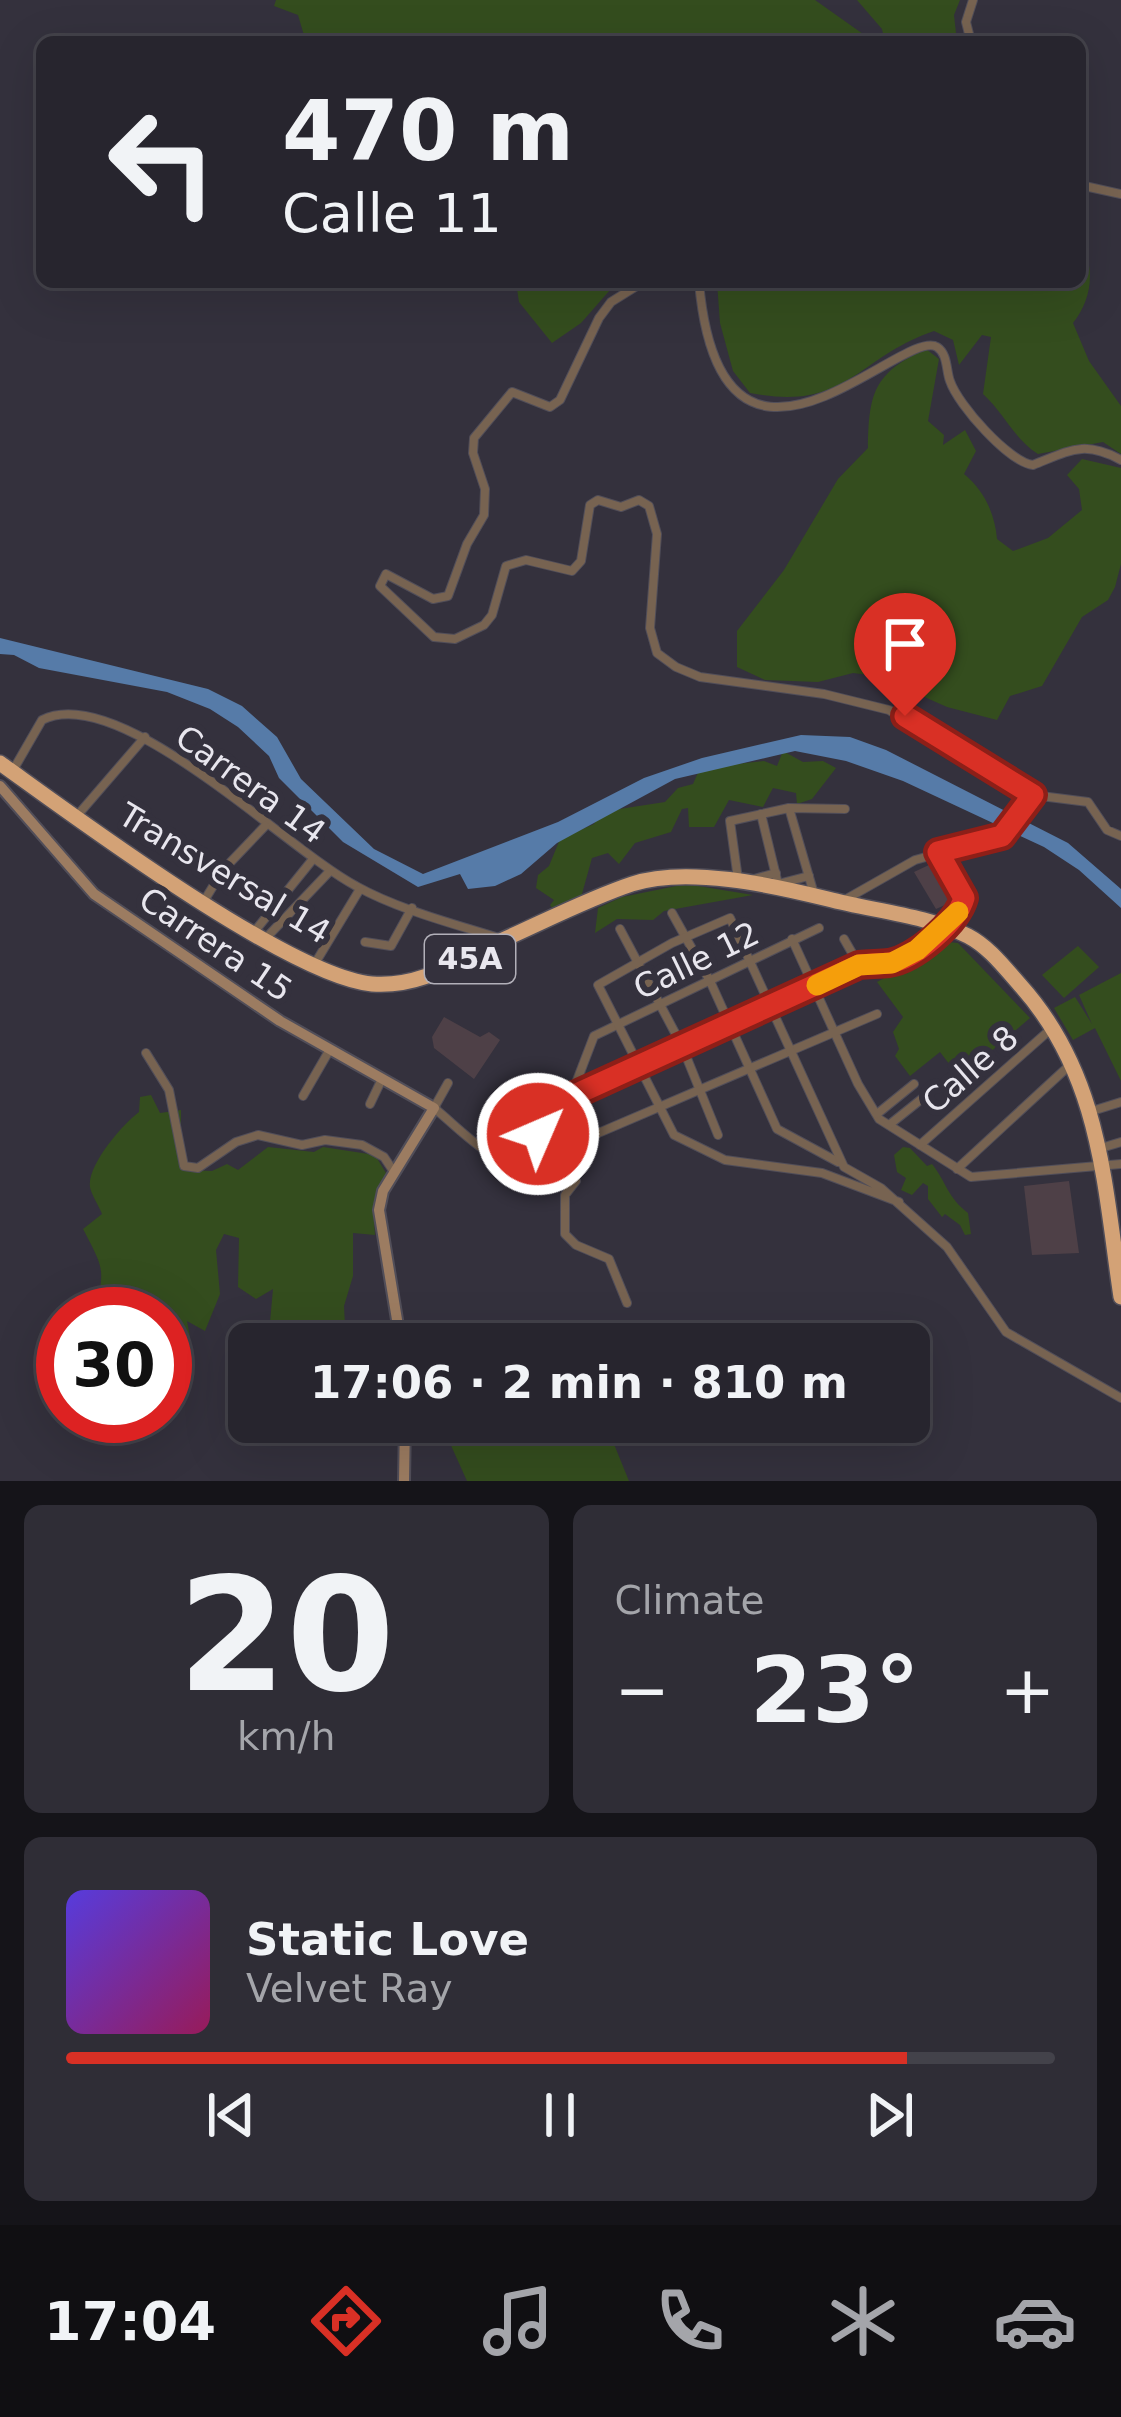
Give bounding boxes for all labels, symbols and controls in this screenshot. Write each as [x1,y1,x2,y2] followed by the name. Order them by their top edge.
[282,82,574,180] text: 470 m
[84,84,240,240] icon: left
[282,182,502,245] text: Calle 11
[854,593,956,716] pin
[872,611,938,677] icon: arrive
[168,717,333,852] street label: Carrera 14
[111,794,338,952] street label: Transversal 14
[132,879,299,1010] street label: Carrera 15
[627,913,765,1007] street label: Calle 12
[425,935,515,983] road number: 45A
[915,1017,1026,1121] street label: Calle 8
[475,1071,601,1197] position arrow
[36,1287,192,1443] speed limit sign: 30
[310,1356,848,1409] text: 17:06 · 2 min · 810 m
[178,1545,395,1727] text: 20
[615,1578,765,1623] text: Climate
[750,1638,920,1743] text: 23°
[615,1652,670,1729] text: −
[1000,1652,1055,1729] text: +
[237,1714,335,1759] text: km/h
[246,1913,529,1966] text: Static Love
[246,1966,452,2011] text: Velvet Ray
[198,2082,264,2148] icon: previous
[527,2082,593,2148] icon: pause
[857,2082,923,2148] icon: next
[304,2279,388,2363] icon: directions
[476,2279,560,2363] icon: music
[648,2279,732,2363] icon: phone
[821,2279,905,2363] icon: climate
[993,2279,1077,2363] icon: car
[44,2290,216,2353] text: 17:04

